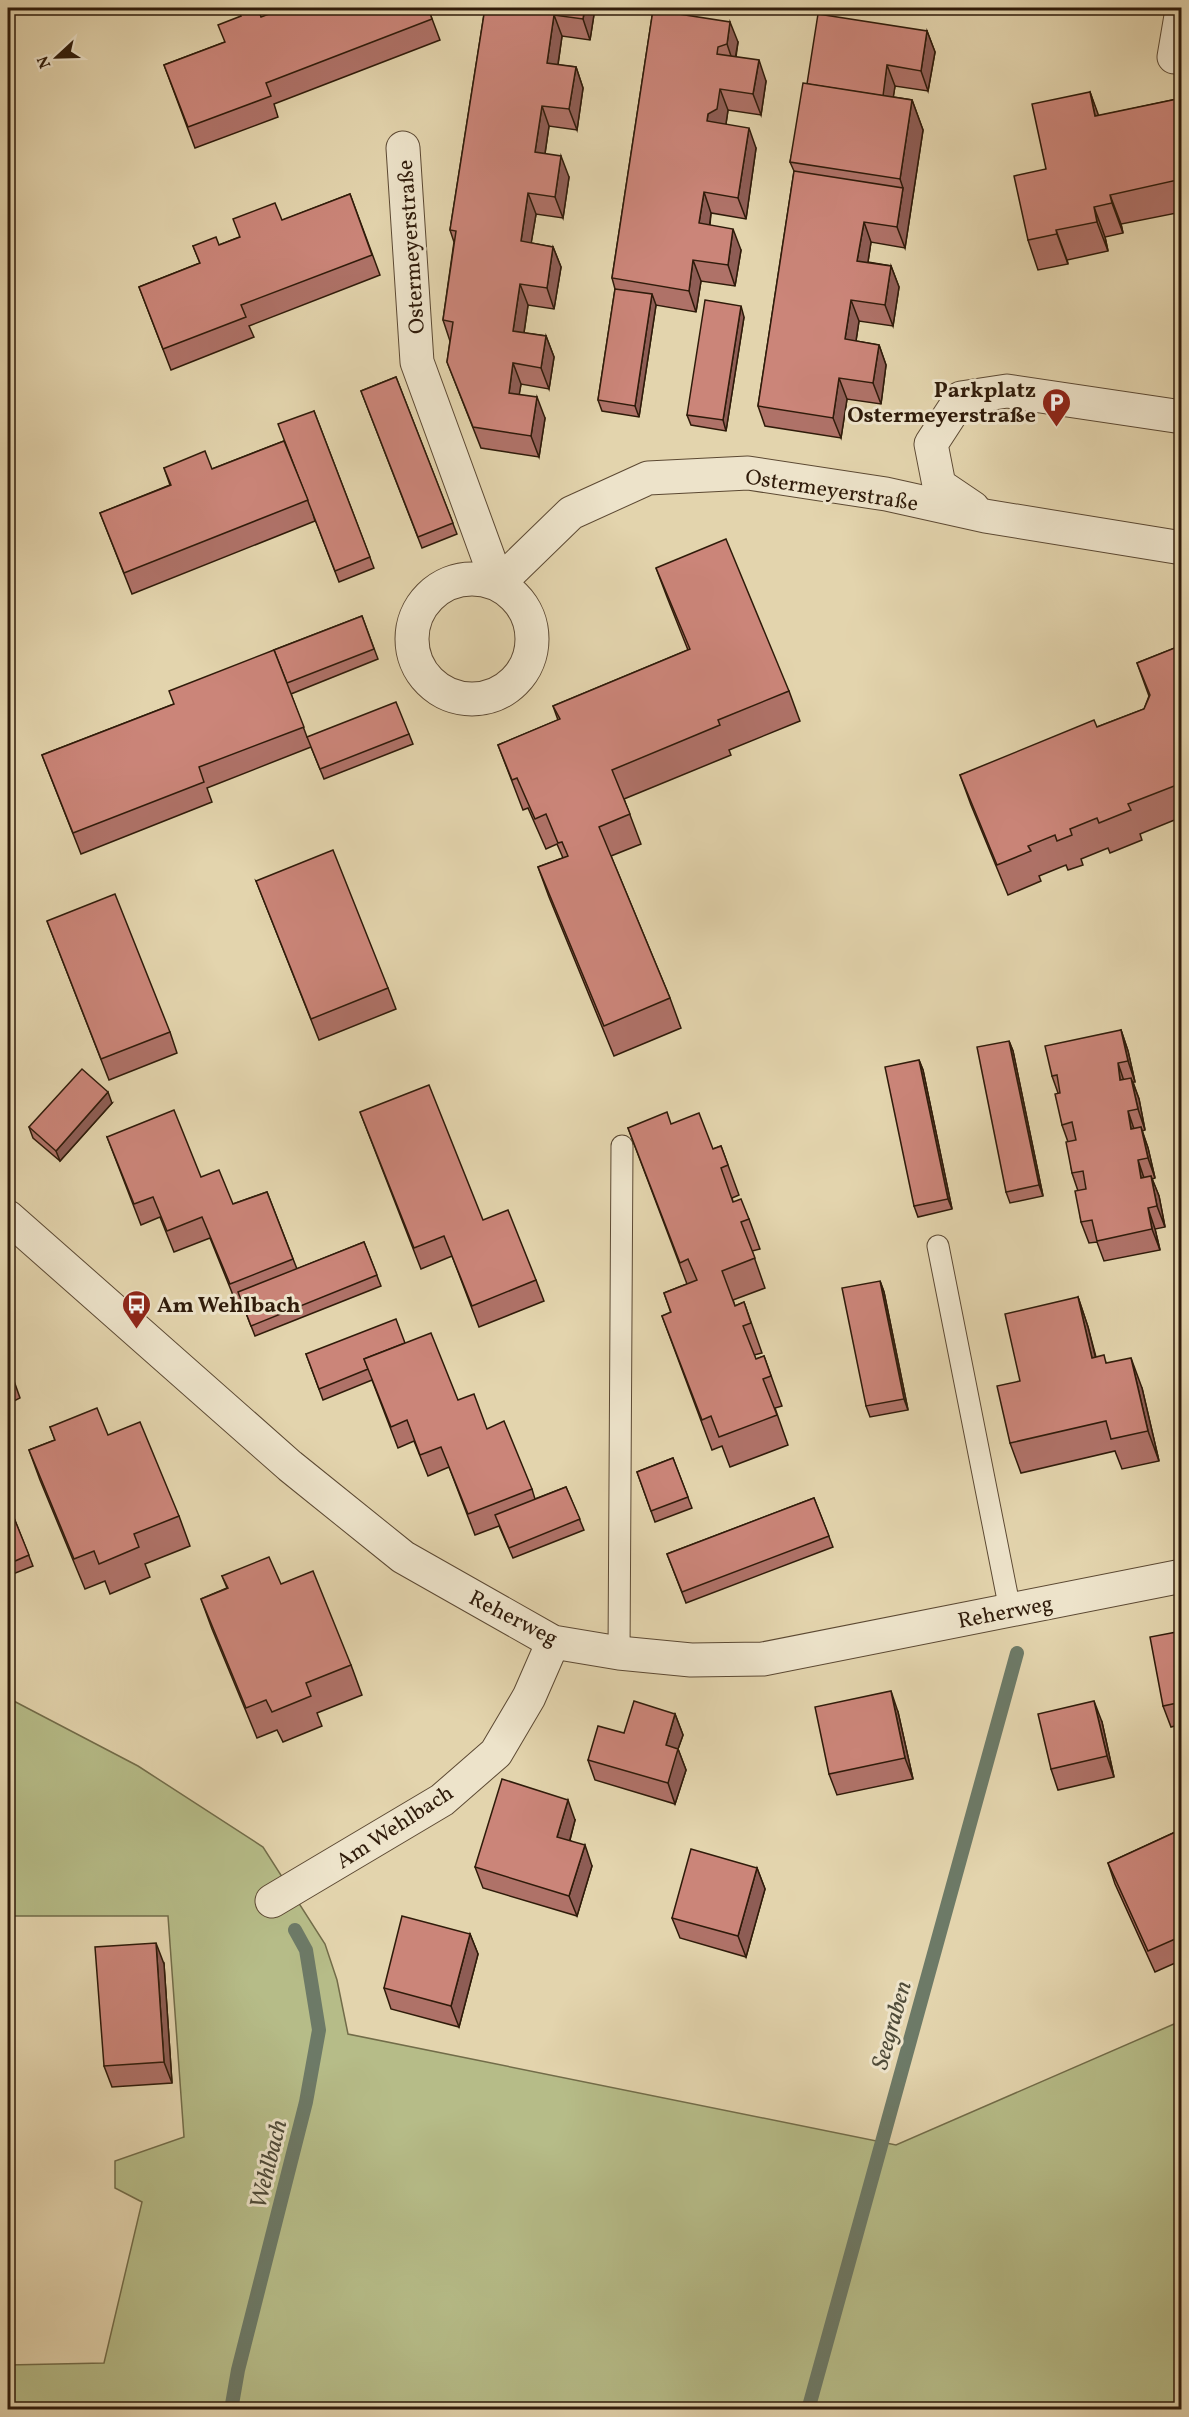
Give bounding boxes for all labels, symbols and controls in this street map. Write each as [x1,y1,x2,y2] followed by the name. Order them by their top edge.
[27,27,87,87] north arrow
[32,52,57,71] text: N
[391,159,434,335] street label: Ostermeyerstraße
[847,376,1036,432] place label: Parkplatz Ostermeyerstraße
[1041,386,1073,428] parking icon: Parkplatz Ostermeyerstraße
[743,463,920,520] street label: Ostermeyerstraße
[120,1288,152,1330] bus stop icon: Am Wehlbach
[157,1291,301,1322] place label: Am Wehlbach
[463,1584,563,1655] street label: Reherweg
[955,1589,1056,1638] street label: Reherweg
[331,1778,460,1878] street label: Am Wehlbach
[864,1977,922,2074] water label: Seegraben
[242,2116,297,2213] water label: Wehlbach

